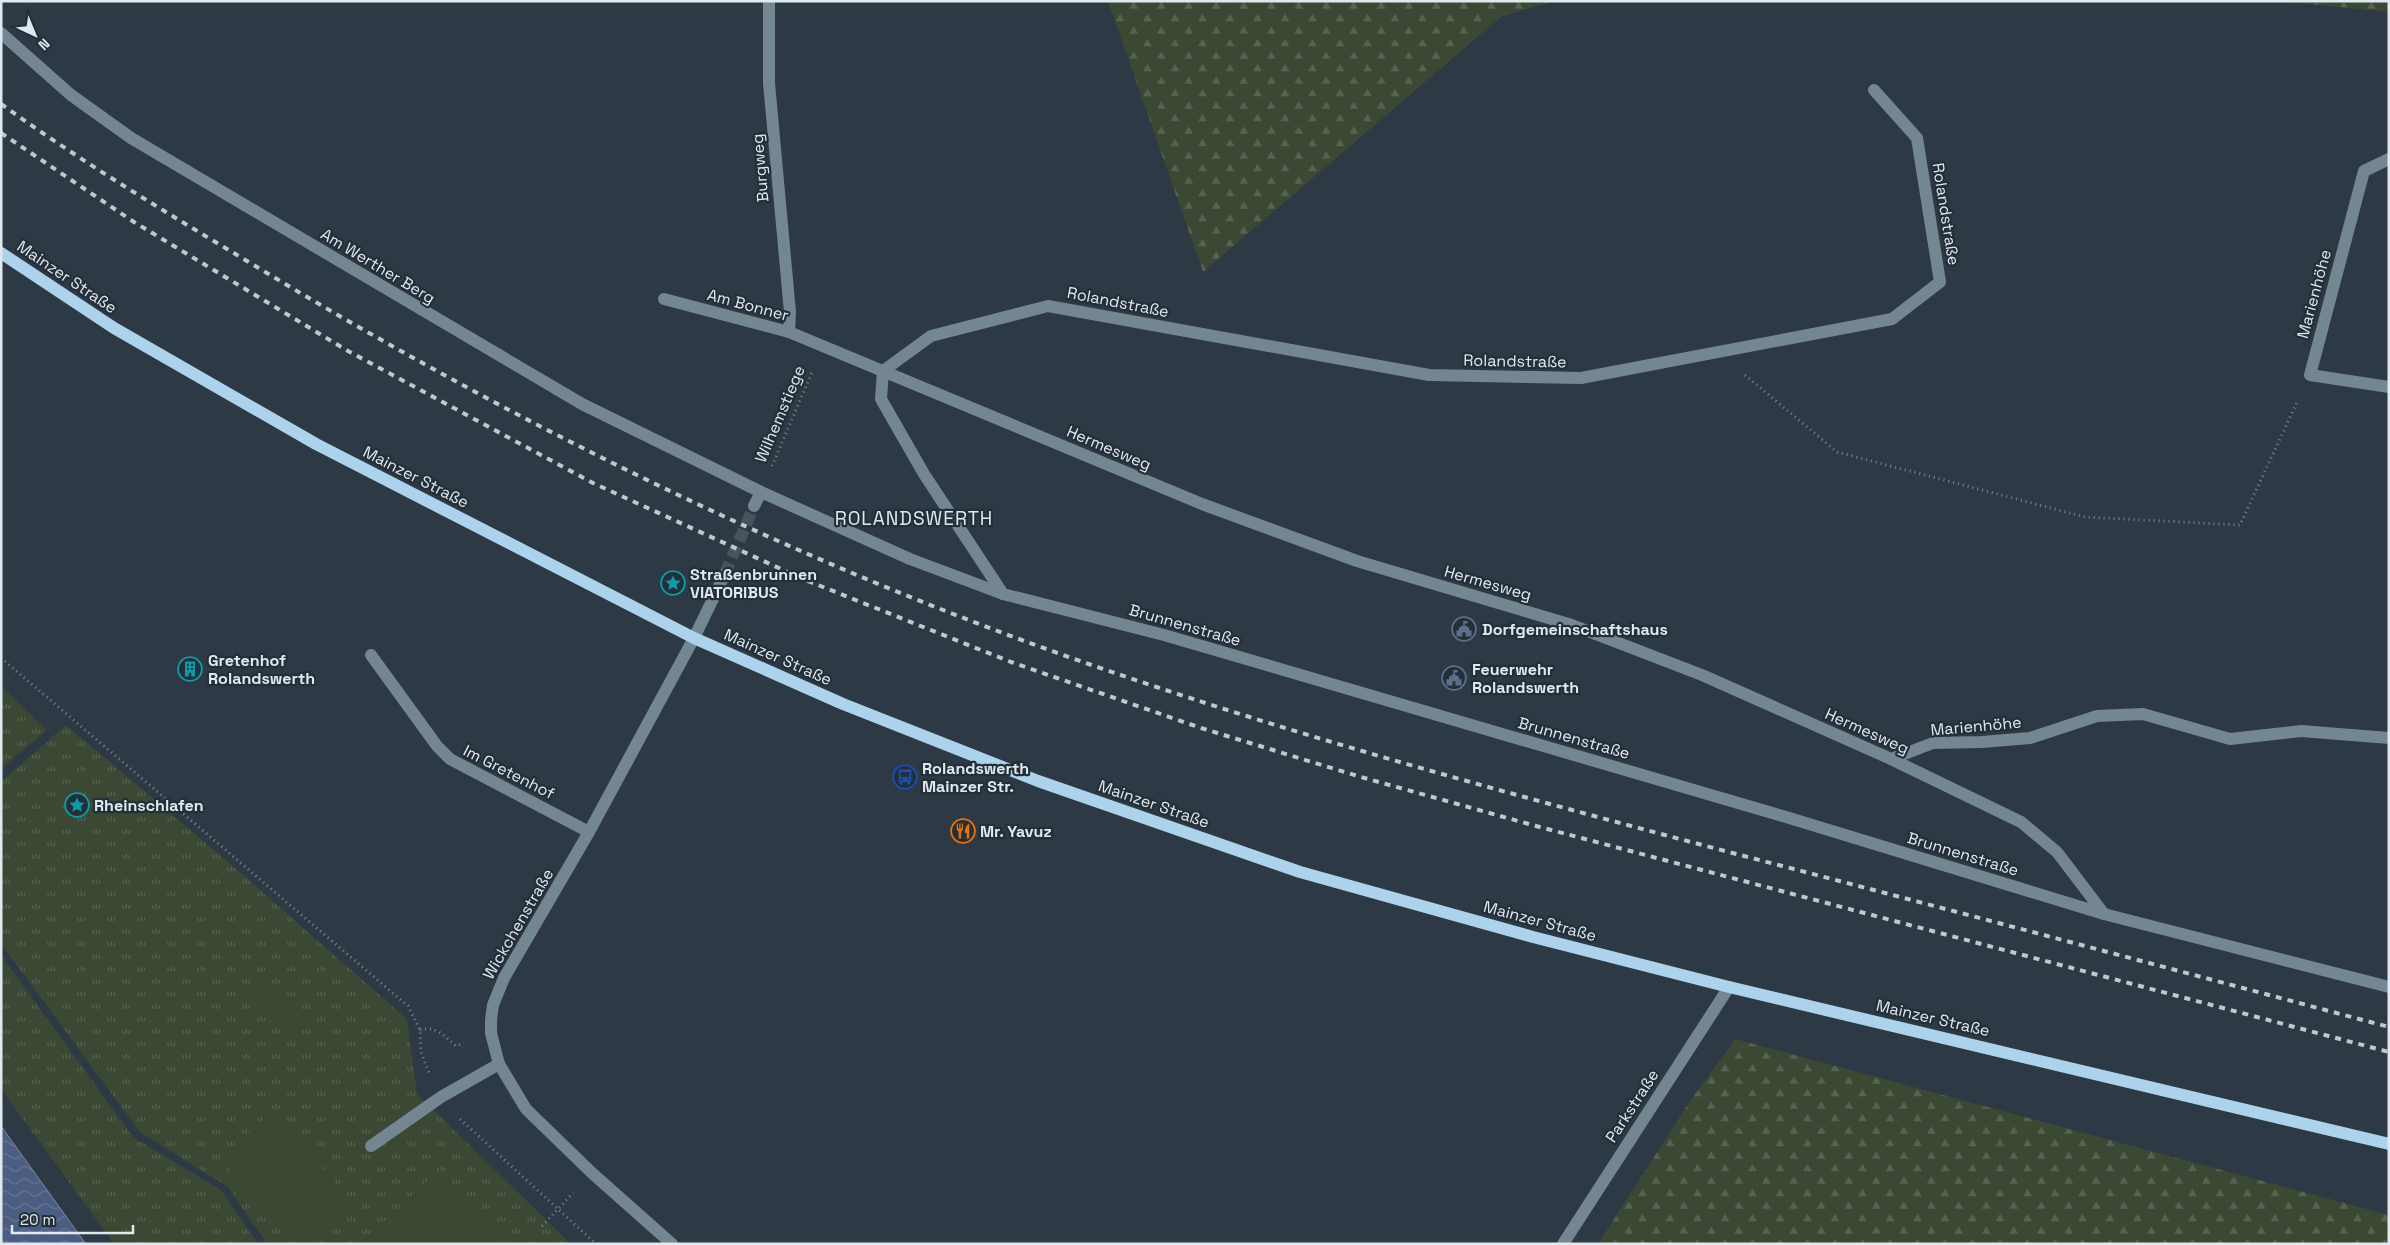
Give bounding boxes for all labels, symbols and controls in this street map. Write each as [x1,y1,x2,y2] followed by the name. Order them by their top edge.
[10,10,60,60] north arrow
[34,35,54,54] text: N
[747,133,773,203] street label: Burgweg
[1928,161,1964,267] street label: Rolandstraße
[317,224,439,308] street label: Am Werther Berg
[13,236,121,318] street label: Mainzer Straße
[2292,247,2336,341] street label: Marienhöhe
[1065,282,1171,322] street label: Rolandstraße
[705,284,791,326] street label: Am Bonner
[1463,350,1567,372] street label: Rolandstraße
[750,362,810,466] street label: Wilhemstiege
[1064,421,1154,475] street label: Hermesweg
[360,441,472,513] street label: Mainzer Straße
[835,506,993,531] district label: ROLANDSWERTH
[1442,561,1534,605] street label: Hermesweg
[690,564,817,603] place label: Straßenbrunnen VIATORIBUS
[660,570,686,596] place icon: Straßenbrunnen VIATORIBUS
[1127,599,1243,651] street label: Brunnenstraße
[1451,616,1477,642] public building icon: Dorfgemeinschaftshaus
[1482,619,1668,640] place label: Dorfgemeinschaftshaus
[721,624,835,690] street label: Mainzer Straße
[208,650,315,689] place label: Gretenhof Rolandswerth
[177,656,203,682] building icon: Gretenhof Rolandswerth
[1472,659,1579,698] place label: Feuerwehr Rolandswerth
[1441,665,1467,691] public building icon: Feuerwehr Rolandswerth
[1822,703,1912,759] street label: Hermesweg
[1516,712,1632,764] street label: Brunnenstraße
[1930,712,2022,740] street label: Marienhöhe
[460,740,558,804] street label: Im Gretenhof
[922,758,1029,797] place label: Rolandswerth Mainzer Str.
[892,764,918,790] bus stop icon: Rolandswerth Mainzer Str.
[1096,775,1212,833] street label: Mainzer Straße
[64,792,90,818] place icon: Rheinschlafen
[94,795,204,816] place label: Rheinschlafen
[950,818,976,844] restaurant icon: Mr. Yavuz
[980,821,1052,842] place label: Mr. Yavuz
[1905,827,2021,881] street label: Brunnenstraße
[478,865,558,983] street label: Wickchenstraße
[1481,896,1599,946] street label: Mainzer Straße
[1874,995,1992,1041] street label: Mainzer Straße
[1601,1065,1663,1147] street label: Parkstraße
[12,1202,134,1234] scale bar
[20,1210,55,1229] text: 20 m

